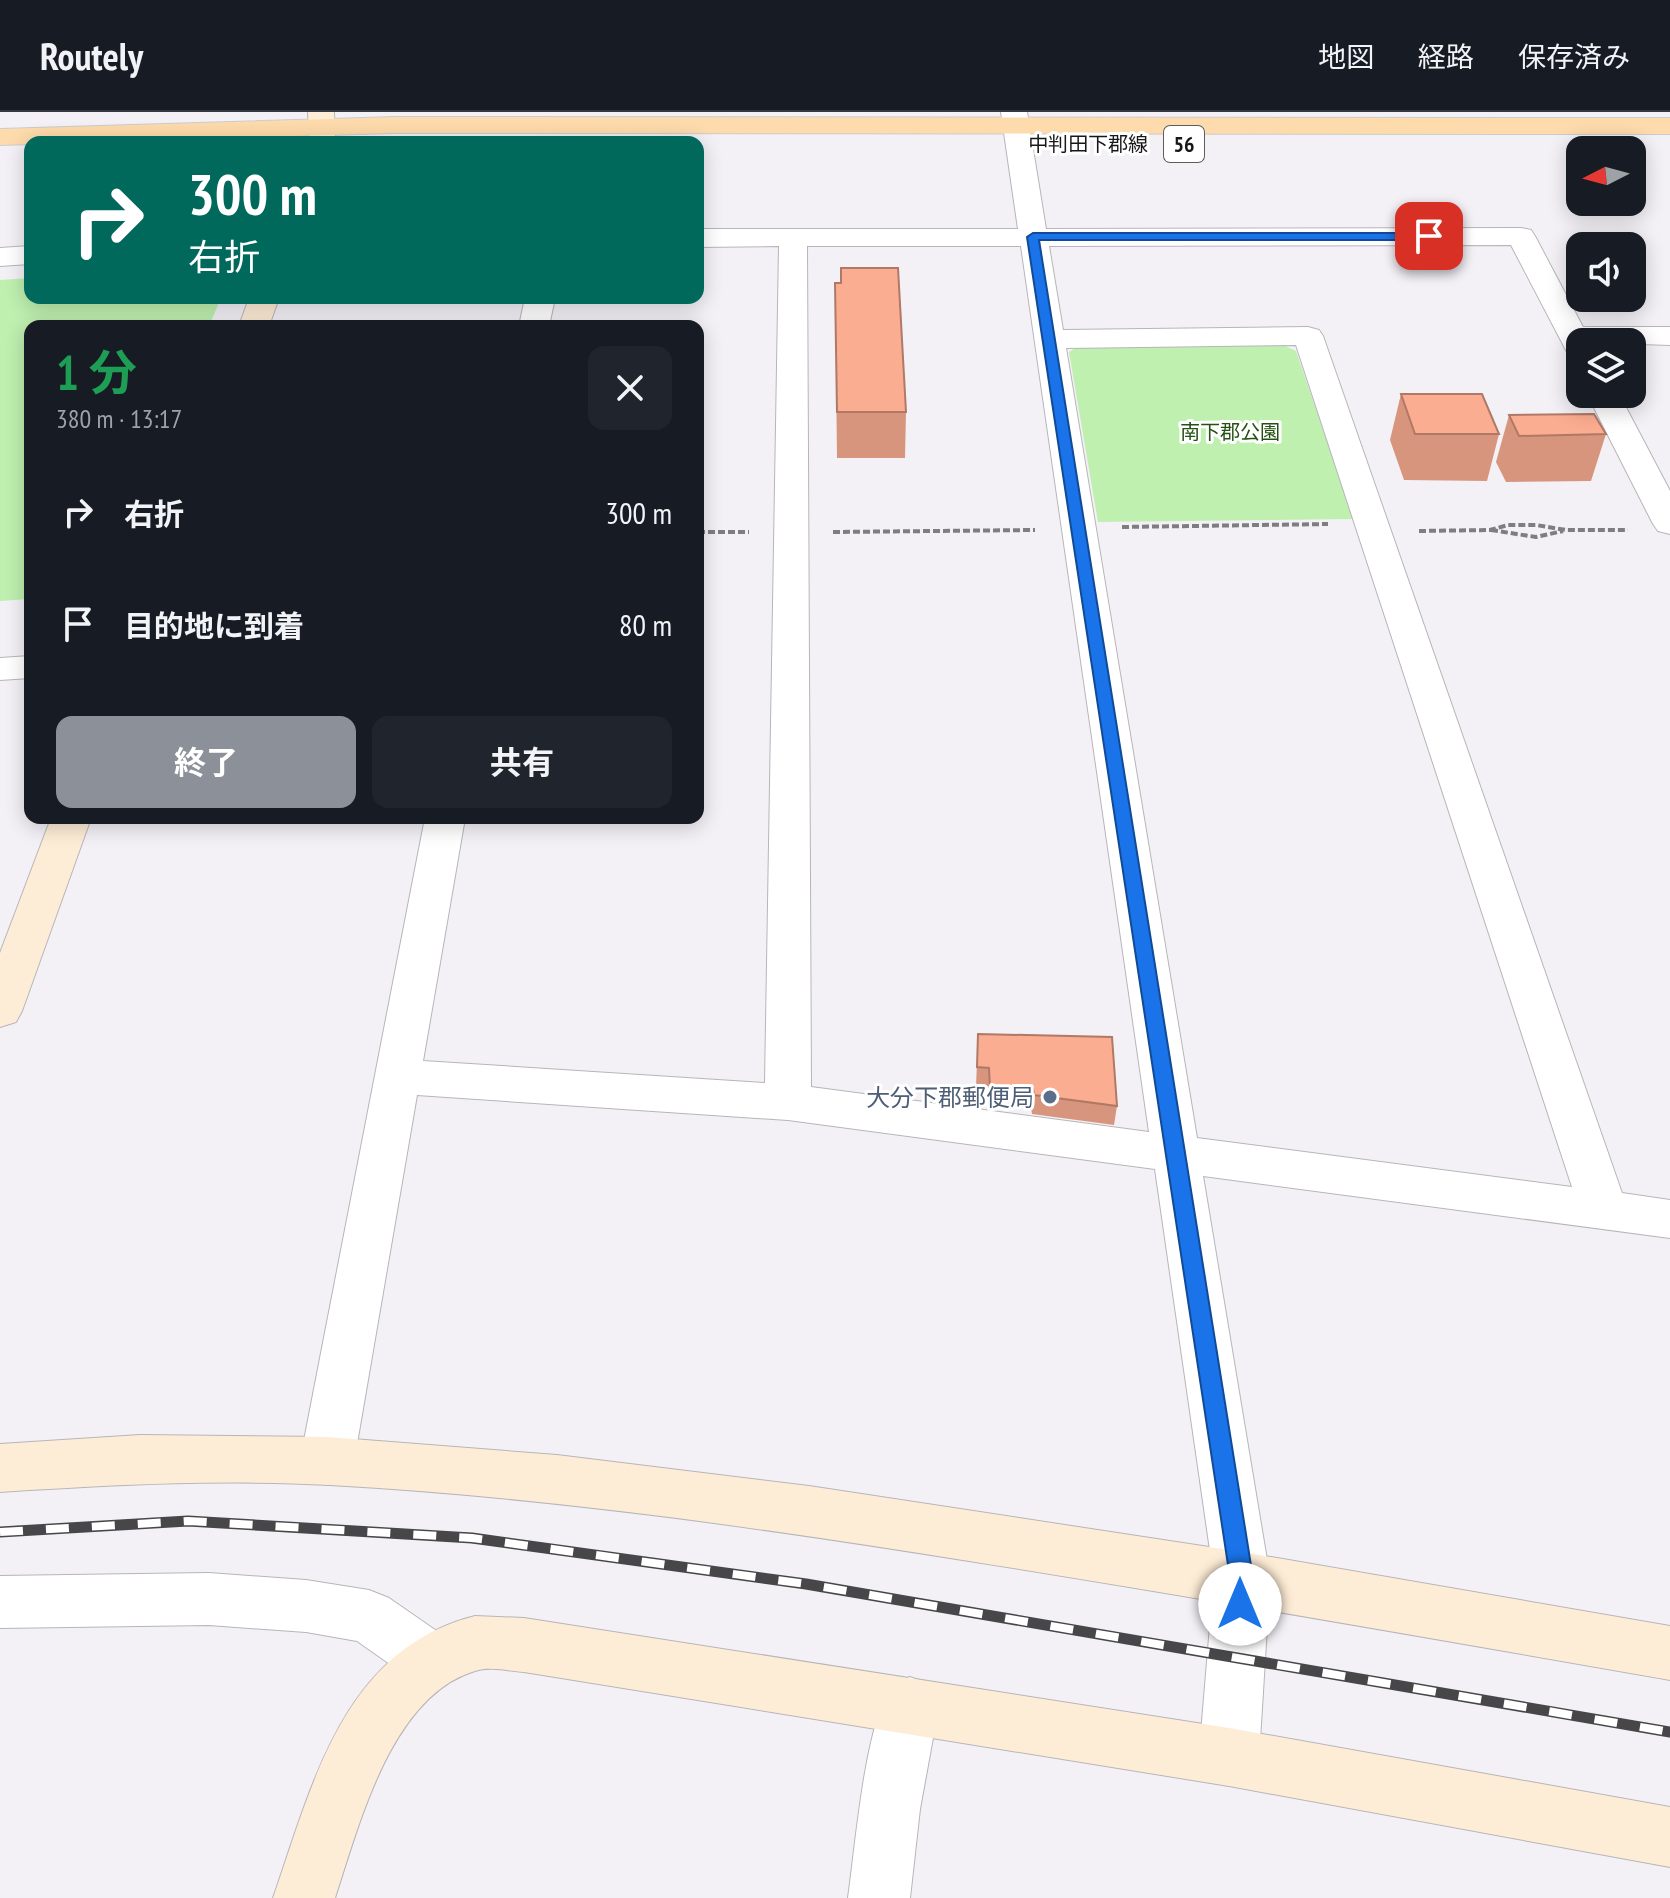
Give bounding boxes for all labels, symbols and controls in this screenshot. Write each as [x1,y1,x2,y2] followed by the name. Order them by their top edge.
[40,31,143,80] text: Routely
[1318,38,1374,75] text: 地図
[1418,38,1474,75] text: 経路
[1518,38,1630,75] text: 保存済み
[1164,126,1204,162] road number: 56
[1028,131,1148,157] street label: 中判田下郡線
[1566,136,1646,216] north arrow
[1566,136,1646,408] map controls
[188,158,317,230] text: 300 m
[56,168,160,272] icon: right
[1395,202,1463,270] pin
[1407,214,1451,258] icon: arrive
[1566,232,1646,312] button: sound
[188,233,260,280] text: 右折
[1566,328,1646,408] button: layers
[56,341,137,403] text: 1 分
[588,346,672,430] button: close
[56,402,182,435] text: 380 m · 13:17
[1180,419,1280,445] park label: 南下郡公園
[56,490,100,534] icon: right
[606,493,672,532] text: 300 m
[124,494,184,533] text: 右折
[56,602,100,646] icon: arrive
[619,605,672,644] text: 80 m
[124,606,304,645] text: 目的地に到着
[56,716,356,808] button: 終了
[372,716,672,808] button: 共有
[866,1082,1034,1113] place label: 大分下郡郵便局
[1041,1088,1059,1106] marker: 大分下郡郵便局
[1198,1562,1282,1646] position arrow

